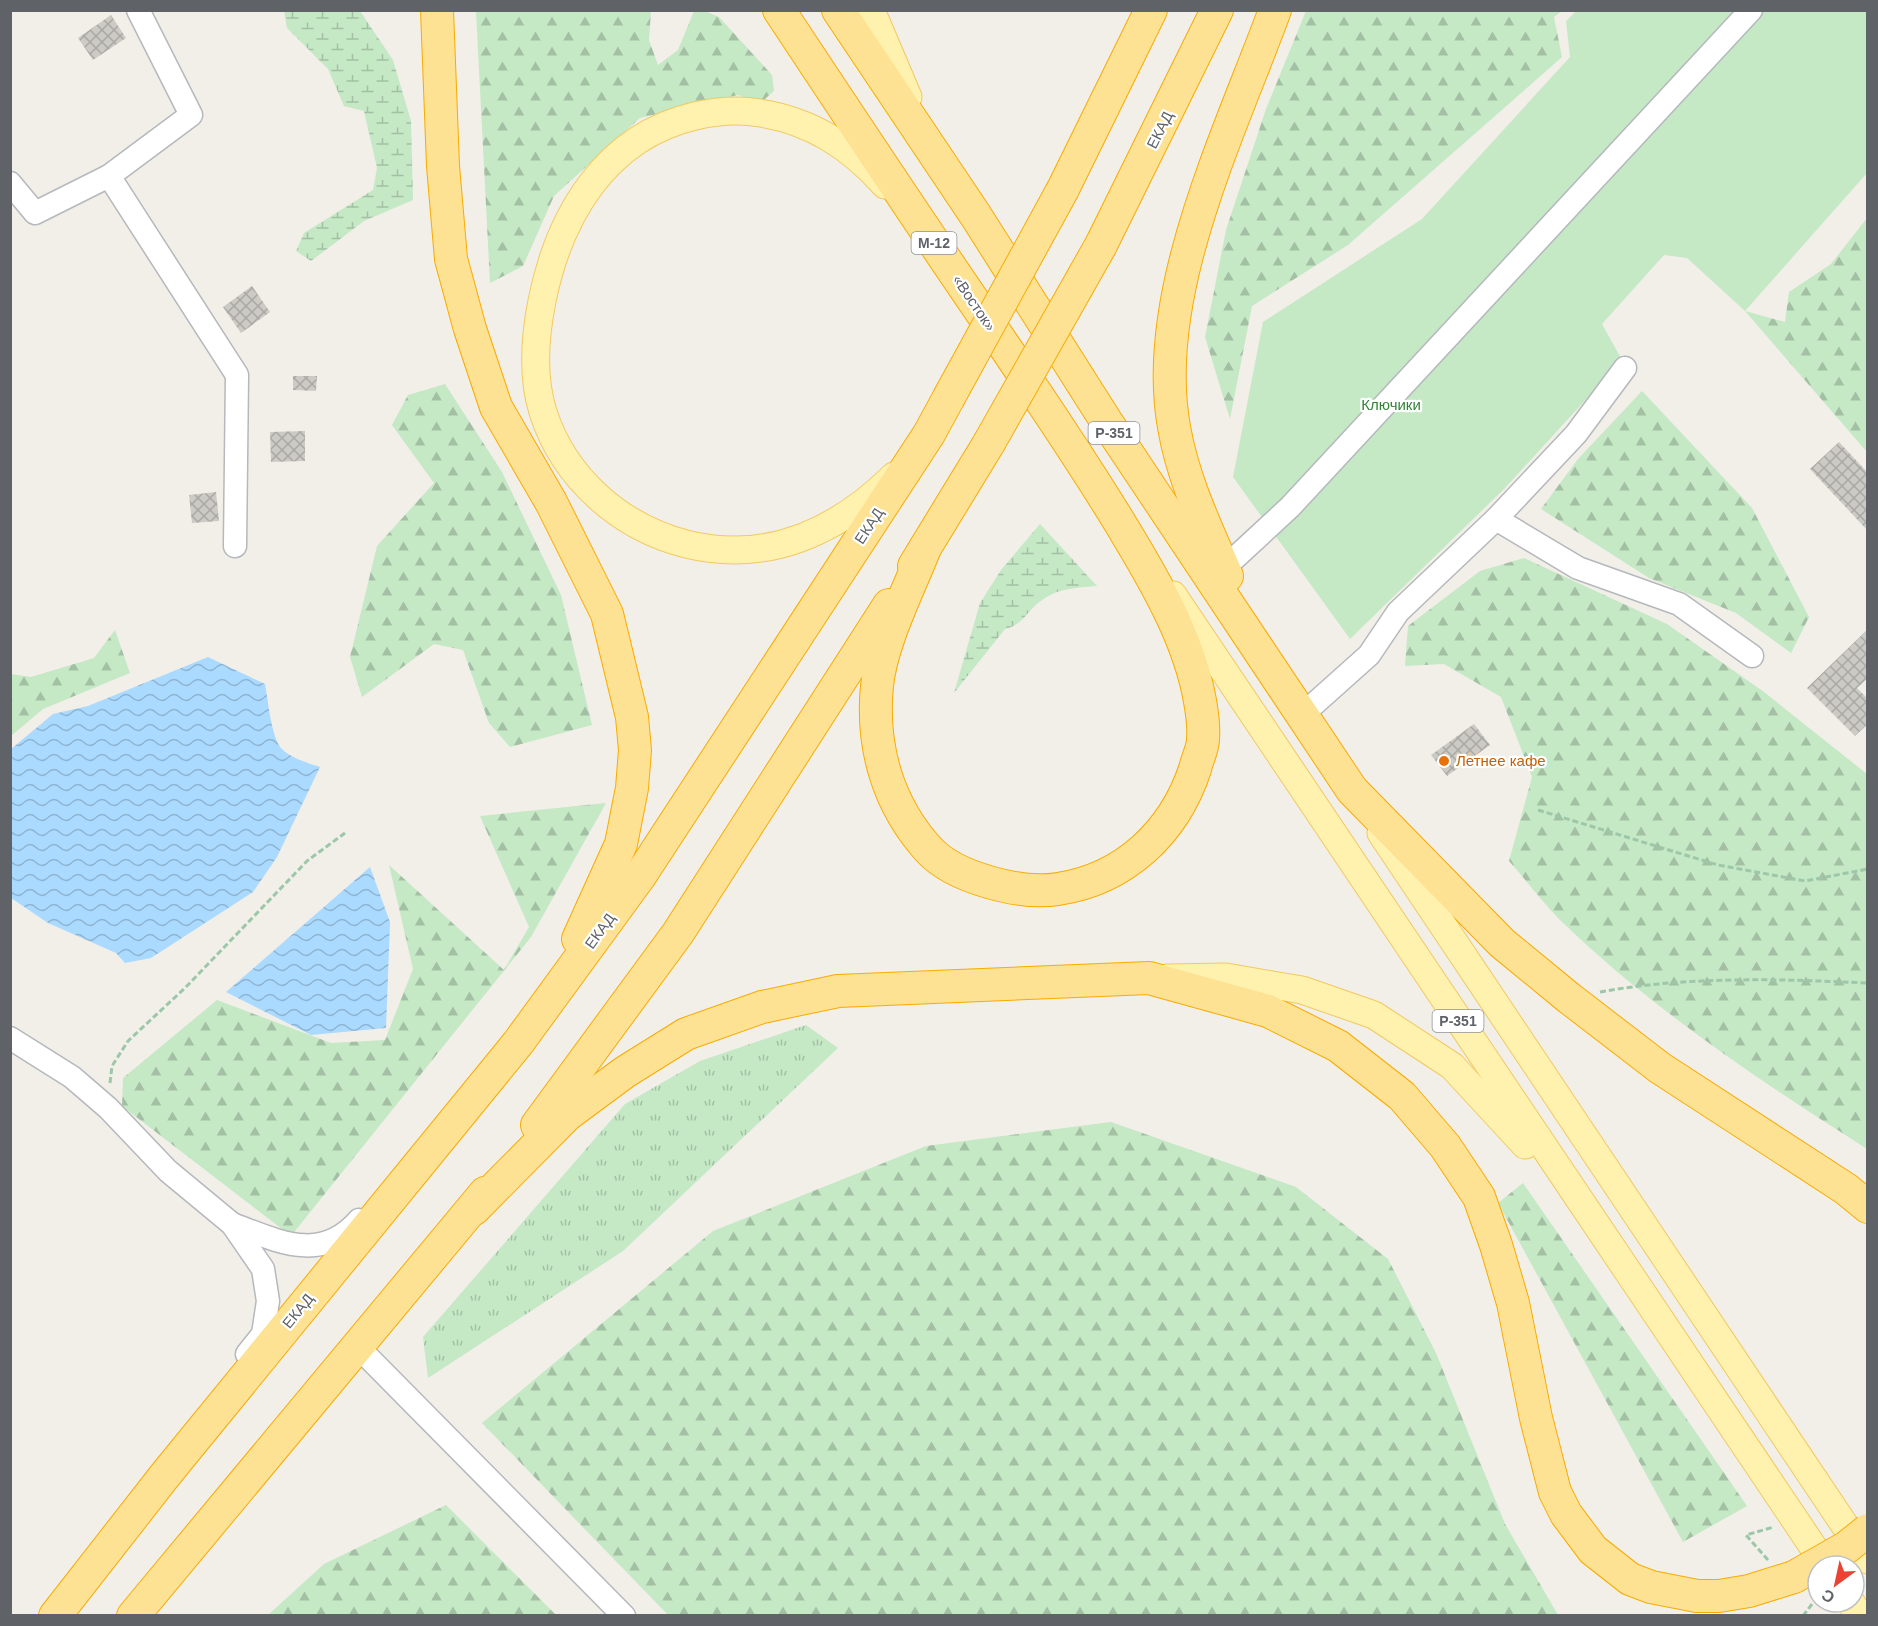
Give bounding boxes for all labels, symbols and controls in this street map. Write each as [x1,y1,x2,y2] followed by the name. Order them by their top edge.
[1143,108,1176,151] street label: ЕКАД
[912,232,956,254] road number: М-12
[949,271,999,334] street label: «Восток»
[1361,396,1421,413] park label: Ключики
[1088,422,1140,444] road number: Р-351
[851,505,886,547] street label: ЕКАД
[1456,752,1546,769] place label: Летнее кафе
[1437,754,1451,768] marker: Летнее кафе
[581,910,618,952] street label: ЕКАД
[1432,1010,1484,1032] road number: Р-351
[279,1290,317,1331] street label: ЕКАД
[1806,1554,1866,1614] north arrow
[1818,1586,1838,1606] text: С

